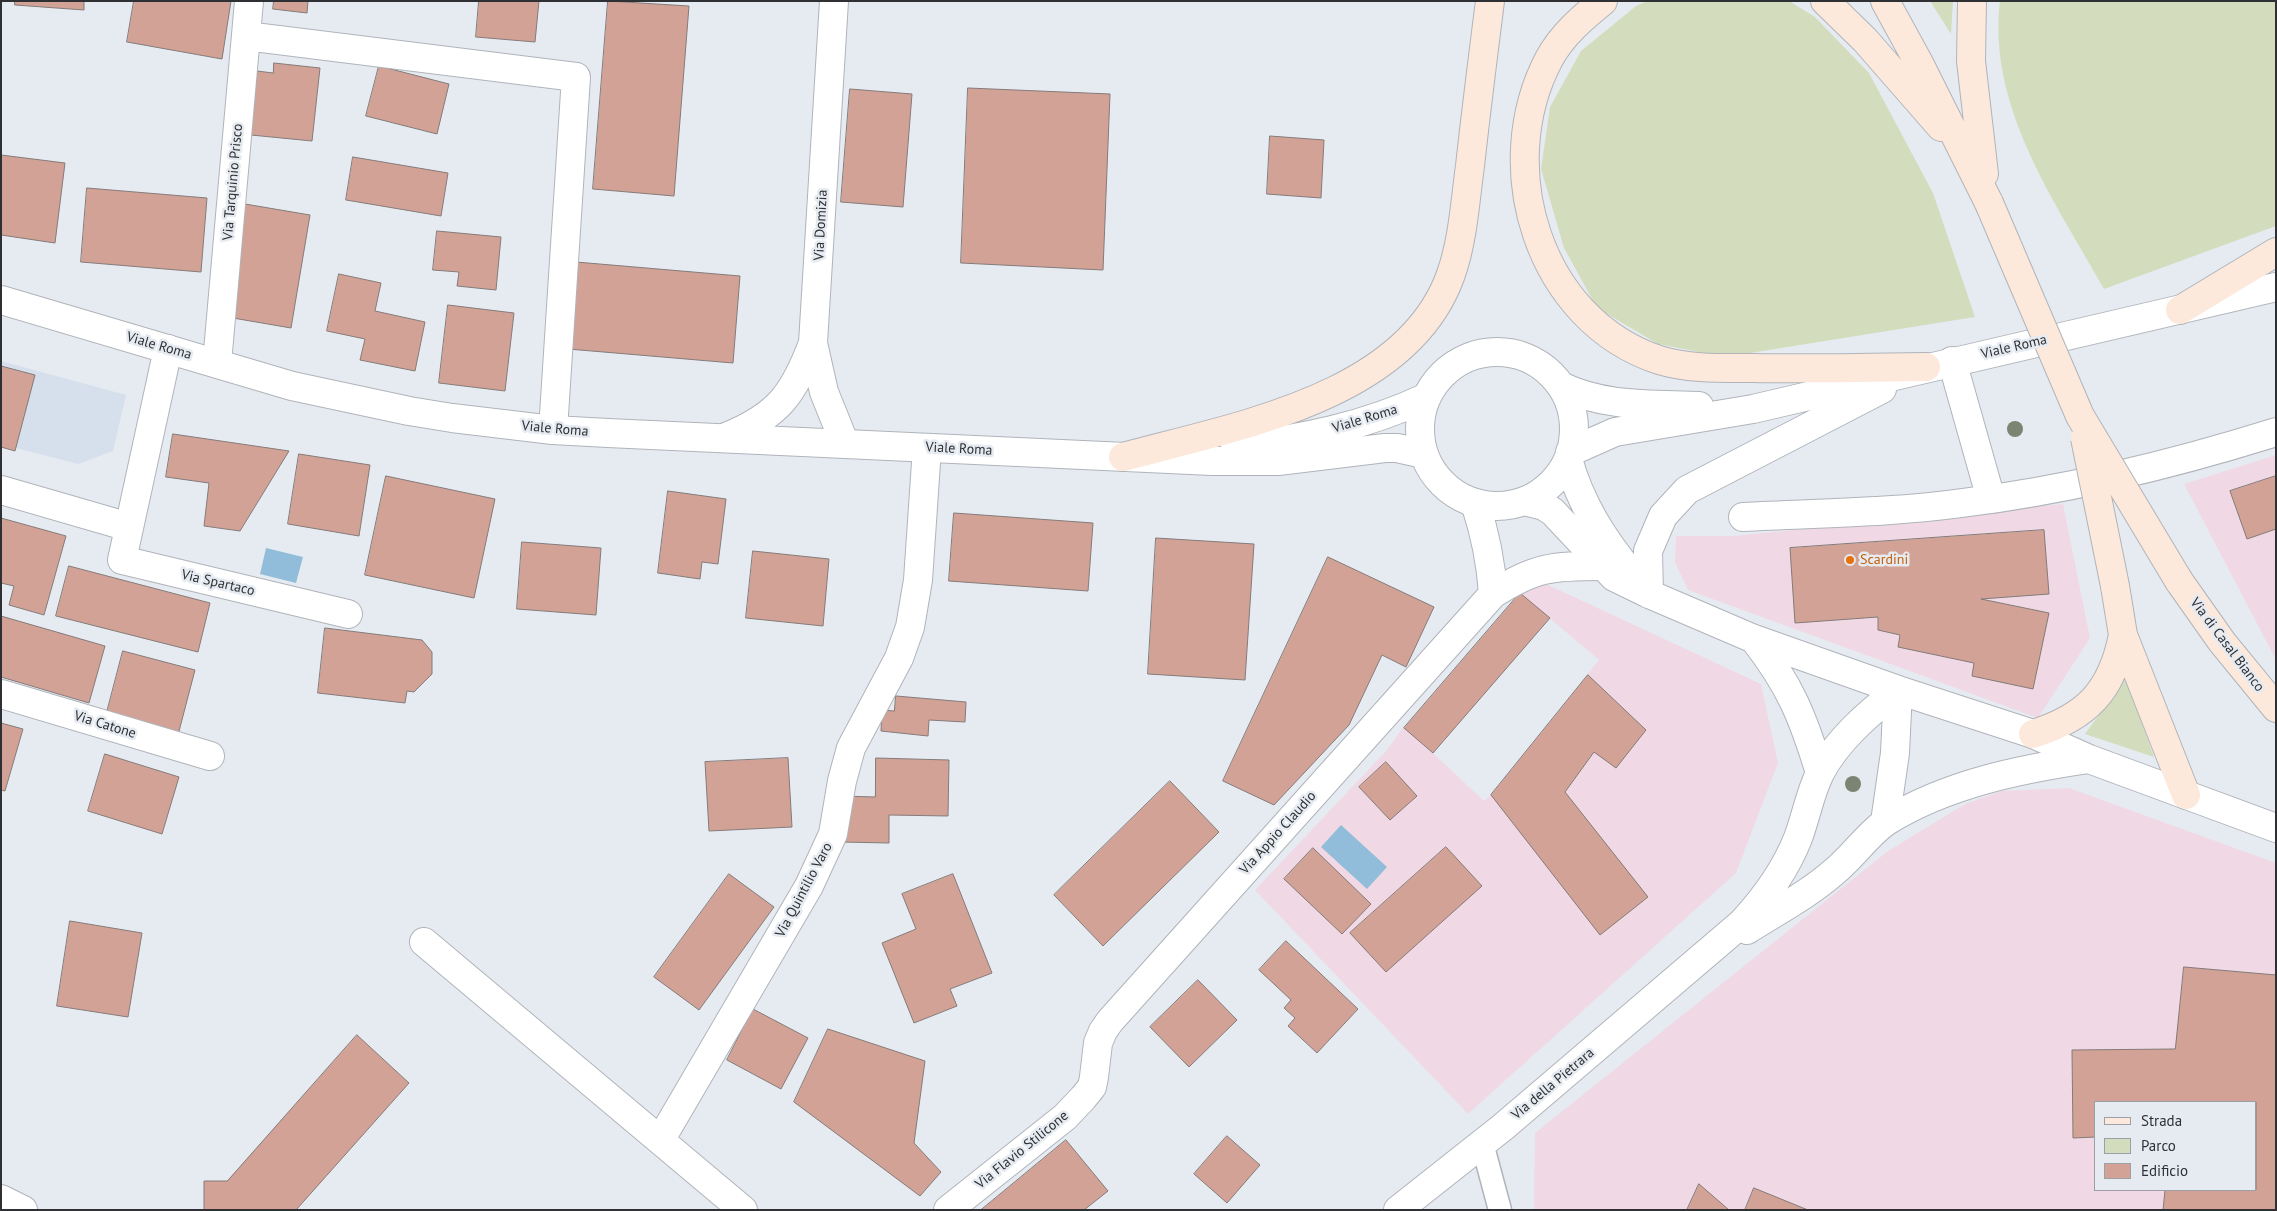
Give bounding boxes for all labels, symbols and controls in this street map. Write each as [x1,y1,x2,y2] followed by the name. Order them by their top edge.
[220,123,246,241] street label: Via Tarquinio Prisco
[811,189,831,261] street label: Via Domizia
[124,329,194,363] street label: Viale Roma
[1979,331,2049,363] street label: Viale Roma
[1330,401,1400,437] street label: Viale Roma
[521,418,589,440] street label: Viale Roma
[925,439,993,459] street label: Viale Roma
[1860,552,1908,568] place label: Scardini
[1844,554,1856,566] marker: Scardini
[180,566,256,600] street label: Via Spartaco
[2186,595,2268,695] street label: Via di Casal Bianco
[72,708,138,742] street label: Via Catone
[1236,788,1320,878] street label: Via Appio Claudio
[772,840,836,940] street label: Via Quintilio Varo
[1508,1045,1598,1123] street label: Via della Pietrara
[2094,1101,2257,1191] legend
[972,1107,1072,1193] street label: Via Flavio Stilicone
[2141,1111,2182,1130] text: Strada
[2141,1136,2176,1155] text: Parco
[2141,1161,2188,1180] text: Edificio

